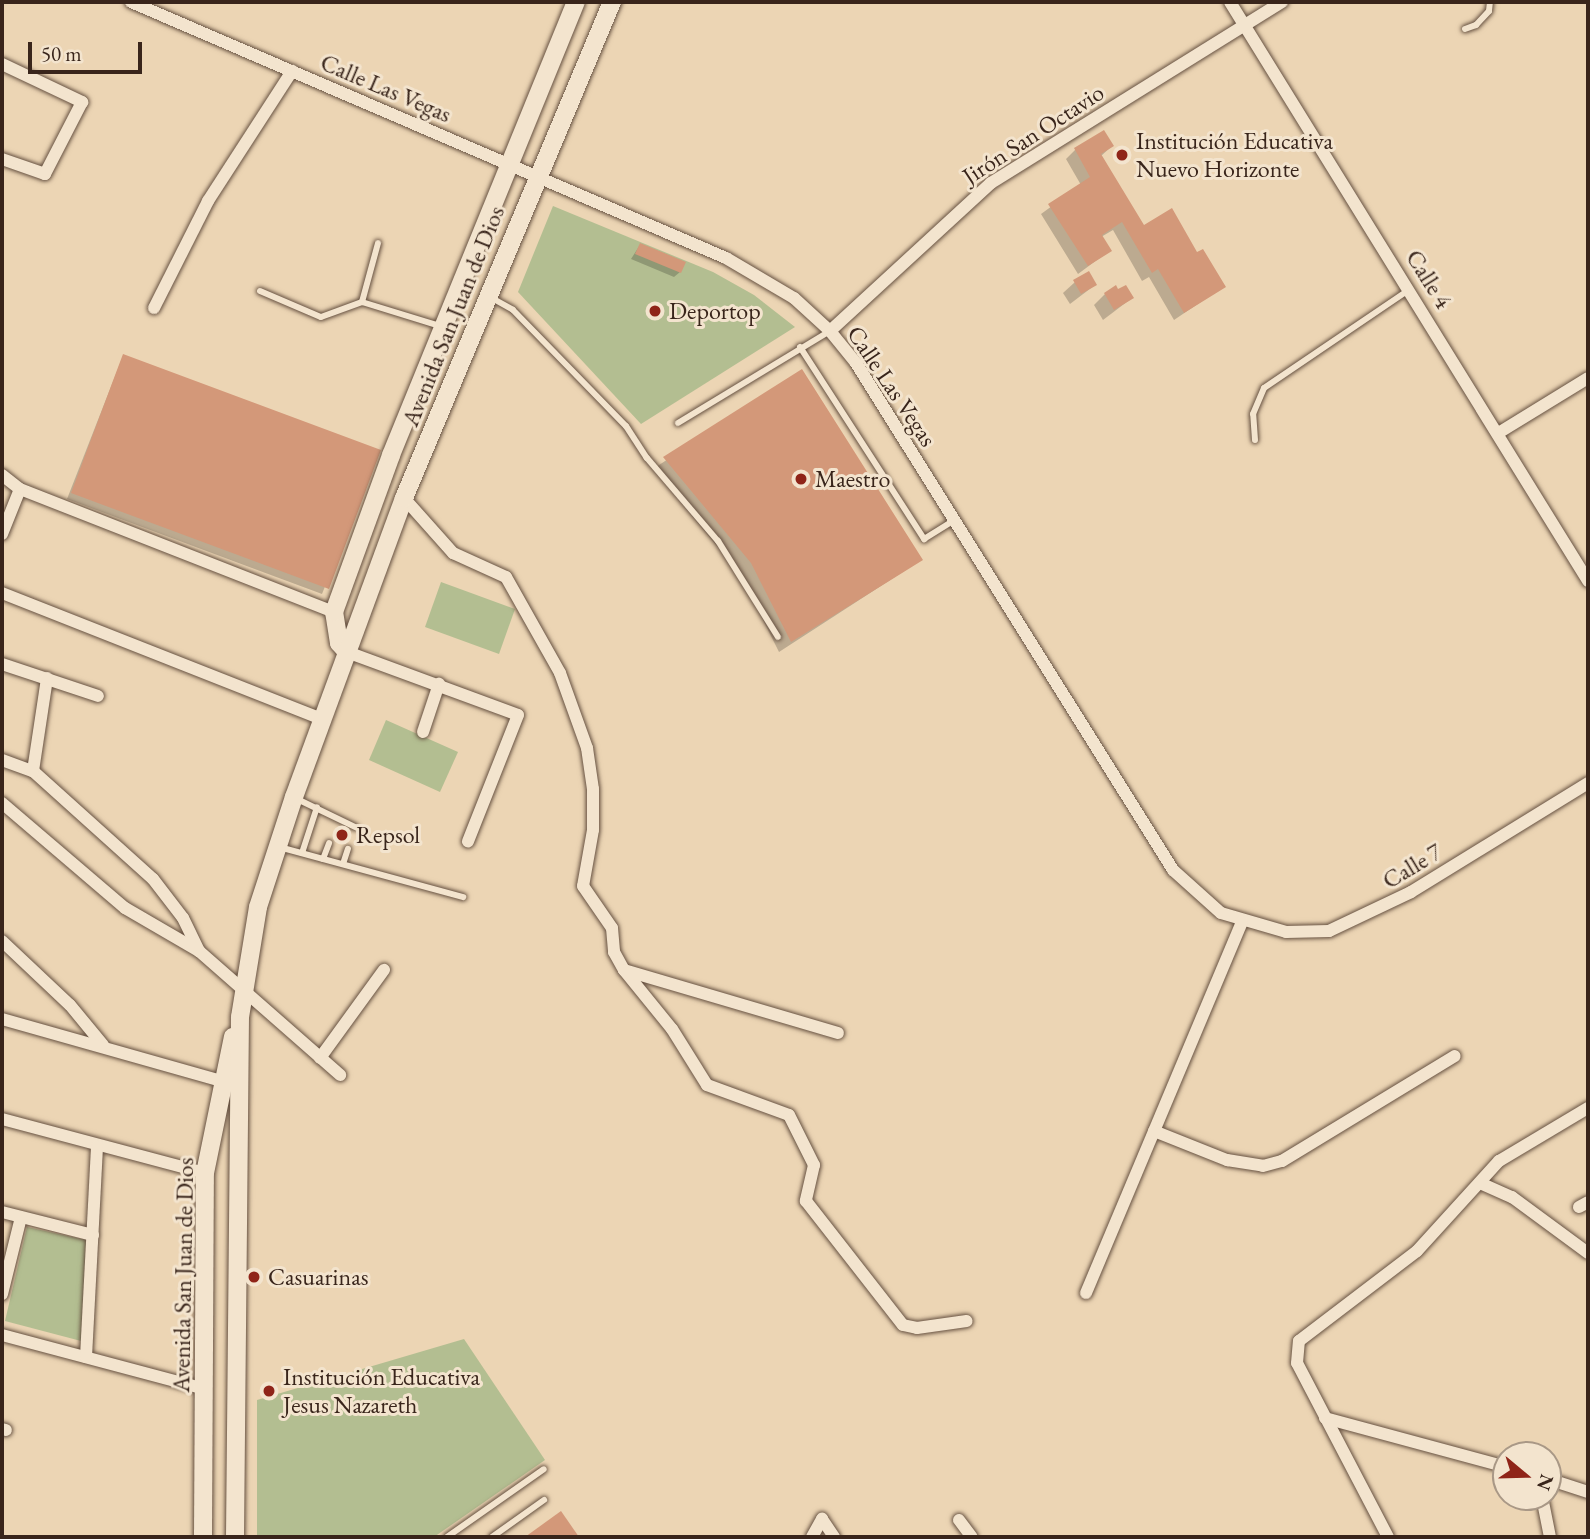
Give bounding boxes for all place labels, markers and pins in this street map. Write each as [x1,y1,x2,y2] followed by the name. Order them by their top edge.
[1136,127,1333,183] place label: Institución Educativa Nuevo Horizonte
[1114,147,1130,163] marker: Institución Educativa Nuevo Horizonte
[669,297,761,325] place label: Deportop
[647,303,663,319] marker: Deportop
[815,465,890,493] place label: Maestro
[793,471,809,487] marker: Maestro
[356,821,420,849] place label: Repsol
[334,827,350,843] marker: Repsol
[268,1263,368,1291] place label: Casuarinas
[246,1269,262,1285] marker: Casuarinas
[283,1363,480,1419] place label: Institución Educativa Jesus Nazareth
[261,1383,277,1399] marker: Institución Educativa Jesus Nazareth

